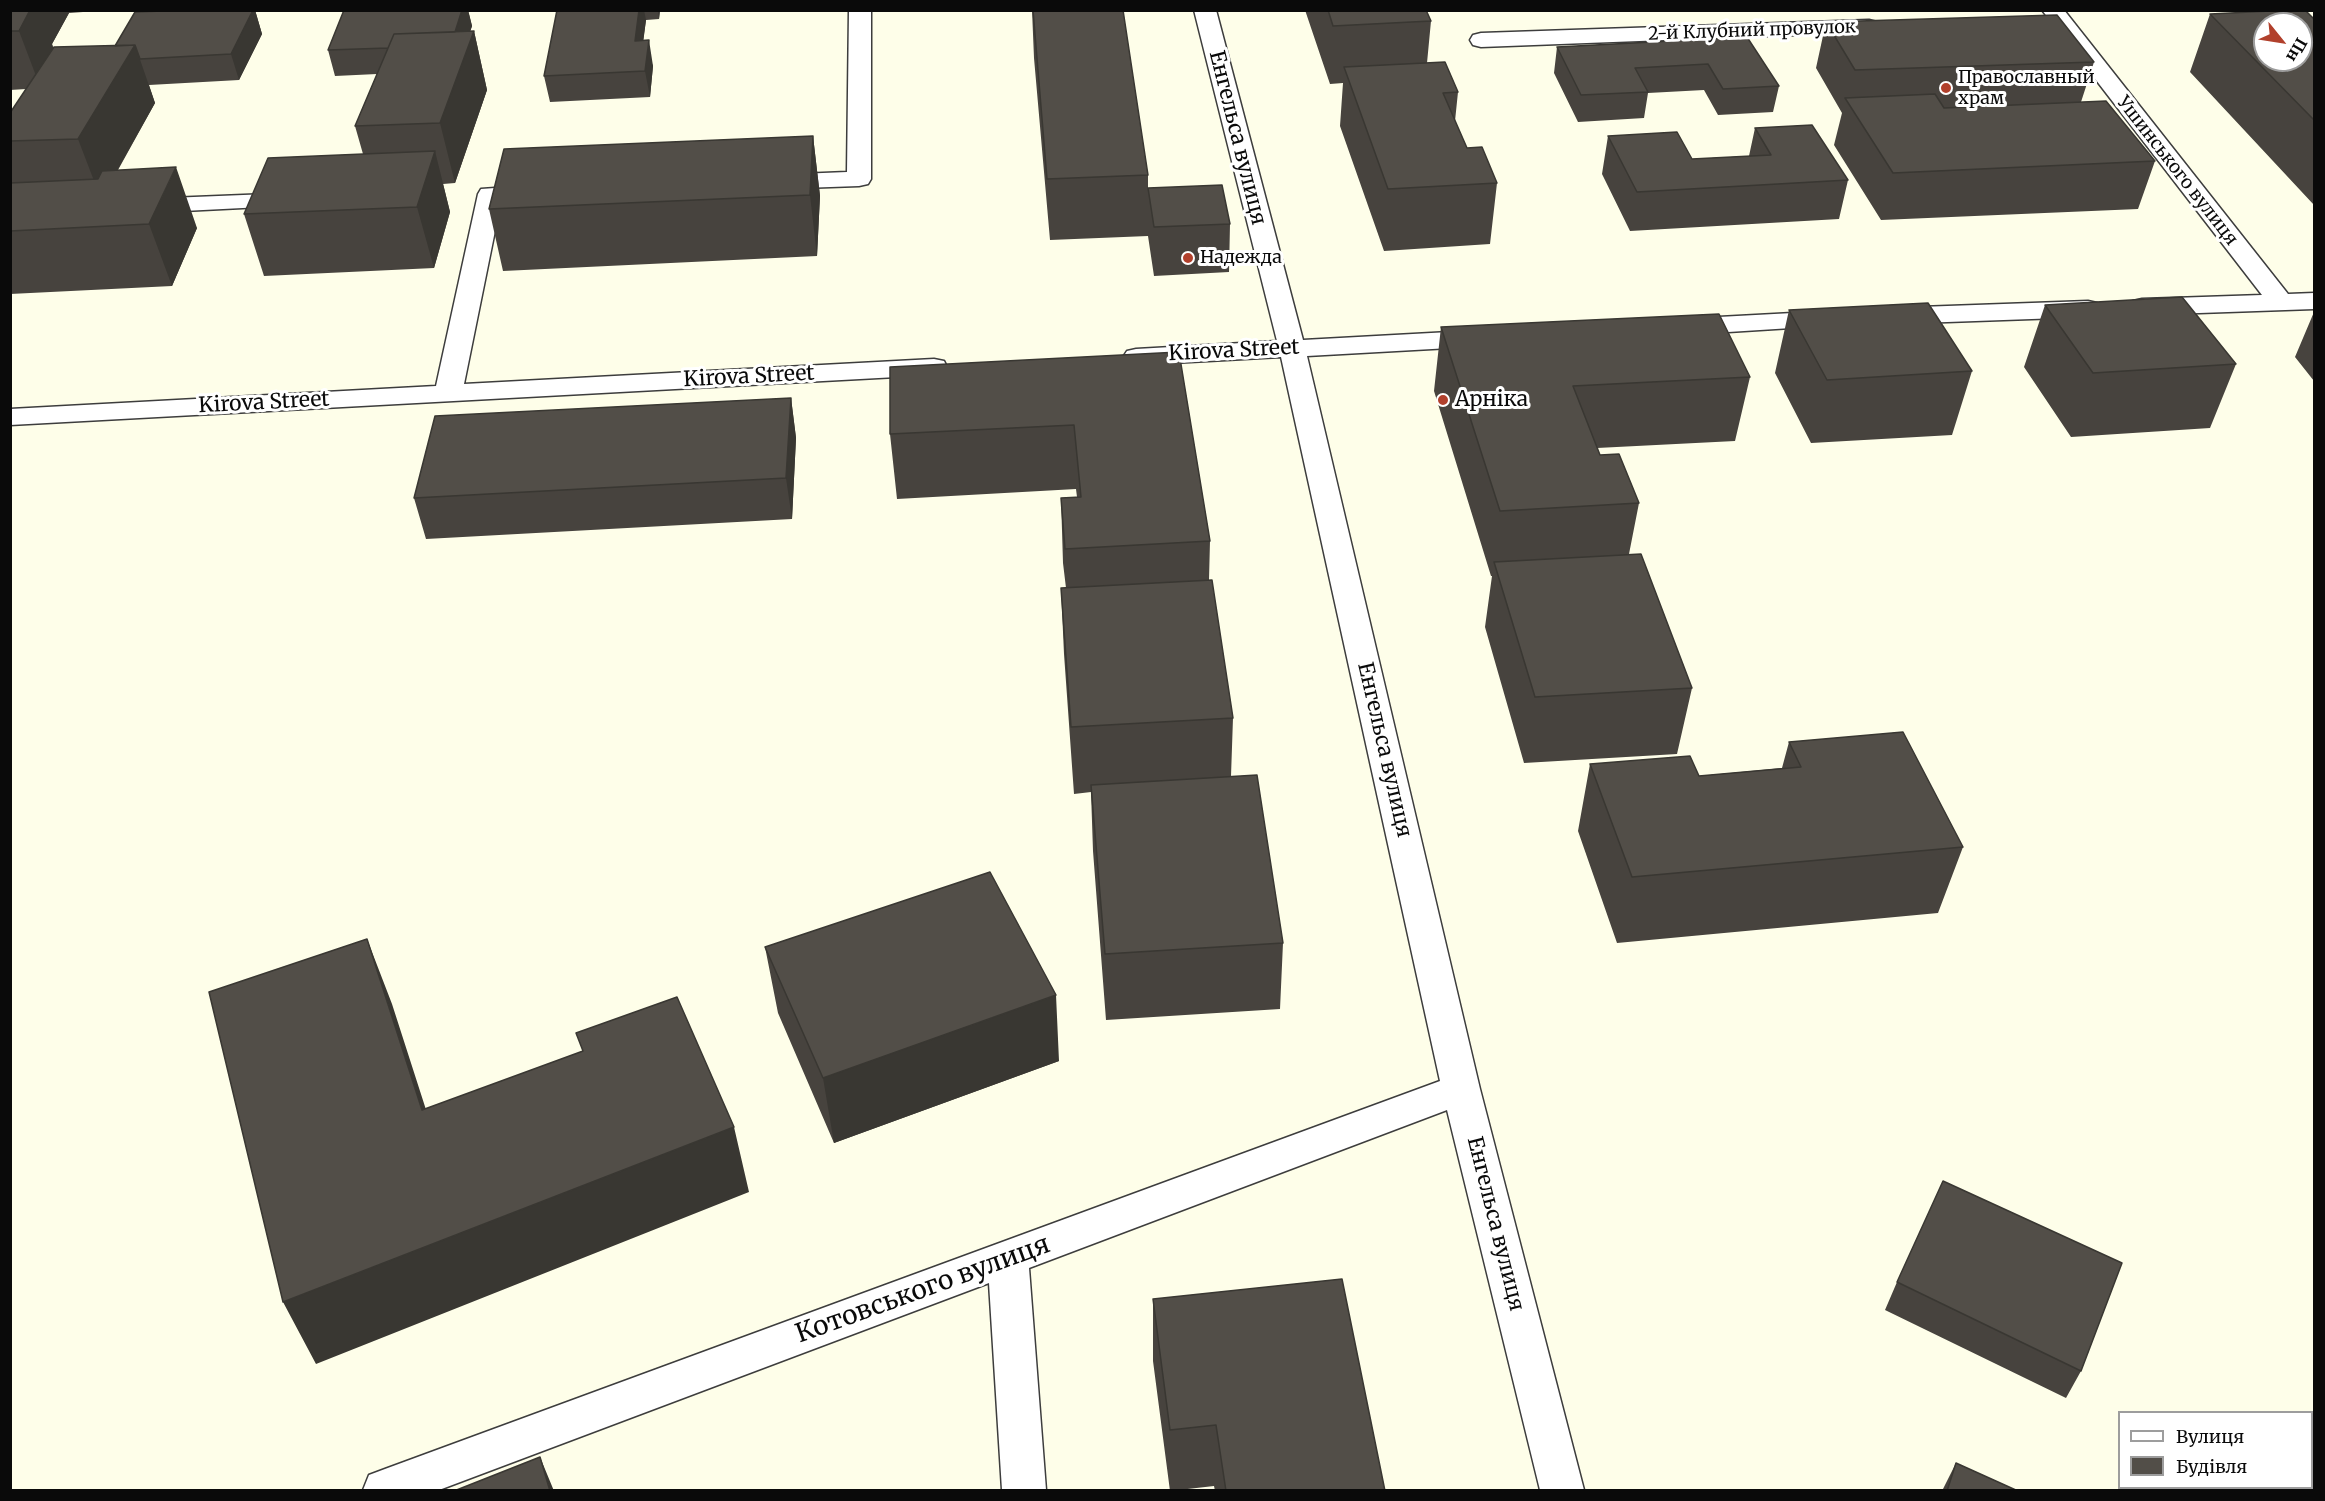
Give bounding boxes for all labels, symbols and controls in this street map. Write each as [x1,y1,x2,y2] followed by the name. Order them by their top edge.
[2253,12,2313,72] north arrow
[1648,17,1856,45] street label: 2-й Клубний провулок
[2282,35,2312,65] text: Пн
[1203,48,1271,228] street label: Енгельса вулиця
[1958,67,2095,110] place label: Православный храм
[1939,81,1953,95] marker: Православный храм
[2112,92,2242,250] street label: Ушинського вулиця
[1200,247,1282,269] place label: Надежда
[1181,251,1195,265] marker: Надежда
[1168,335,1300,367] street label: Kirova Street
[683,361,815,393] street label: Kirova Street
[198,387,330,419] street label: Kirova Street
[1455,387,1528,413] place label: Арніка
[1436,393,1450,407] marker: Арніка
[1352,660,1416,840] street label: Енгельса вулиця
[1461,1134,1529,1314] street label: Енгельса вулиця
[792,1229,1054,1351] street label: Котовського вулиця
[2118,1411,2313,1489] legend
[2176,1425,2244,1448] text: Вулиця
[2176,1455,2247,1478] text: Будівля

